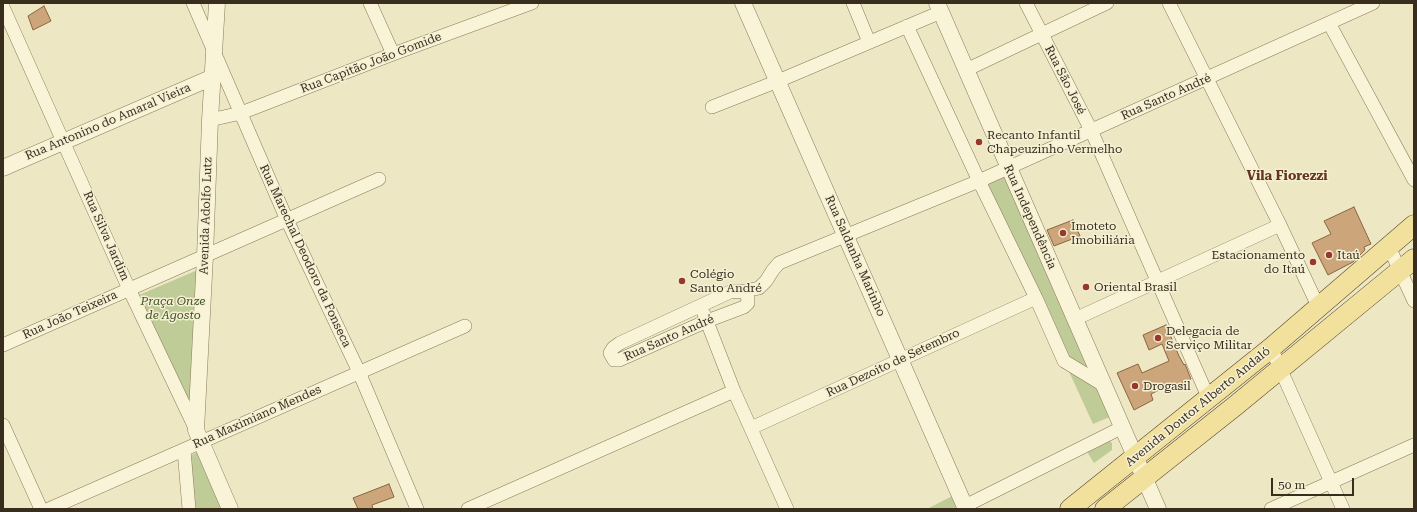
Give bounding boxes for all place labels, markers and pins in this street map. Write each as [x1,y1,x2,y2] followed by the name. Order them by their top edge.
[987,128,1122,156] place label: Recanto Infantil Chapeuzinho Vermelho
[974,137,984,147] marker: Recanto Infantil Chapeuzinho Vermelho
[1071,219,1135,247] place label: Imoteto Imobiliária
[1058,228,1068,238] marker: Imoteto Imobiliária
[1212,248,1305,276] place label: Estacionamento do Itaú
[1337,248,1360,262] place label: Itaú
[1324,250,1334,260] marker: Itaú
[1308,257,1318,267] marker: Estacionamento do Itaú
[690,267,762,295] place label: Colégio Santo André
[677,276,687,286] marker: Colégio Santo André
[1094,280,1177,294] place label: Oriental Brasil
[1081,282,1091,292] marker: Oriental Brasil
[1166,324,1252,352] place label: Delegacia de Serviço Militar
[1153,333,1163,343] marker: Delegacia de Serviço Militar
[1143,379,1191,393] place label: Drogasil
[1130,381,1140,391] marker: Drogasil

